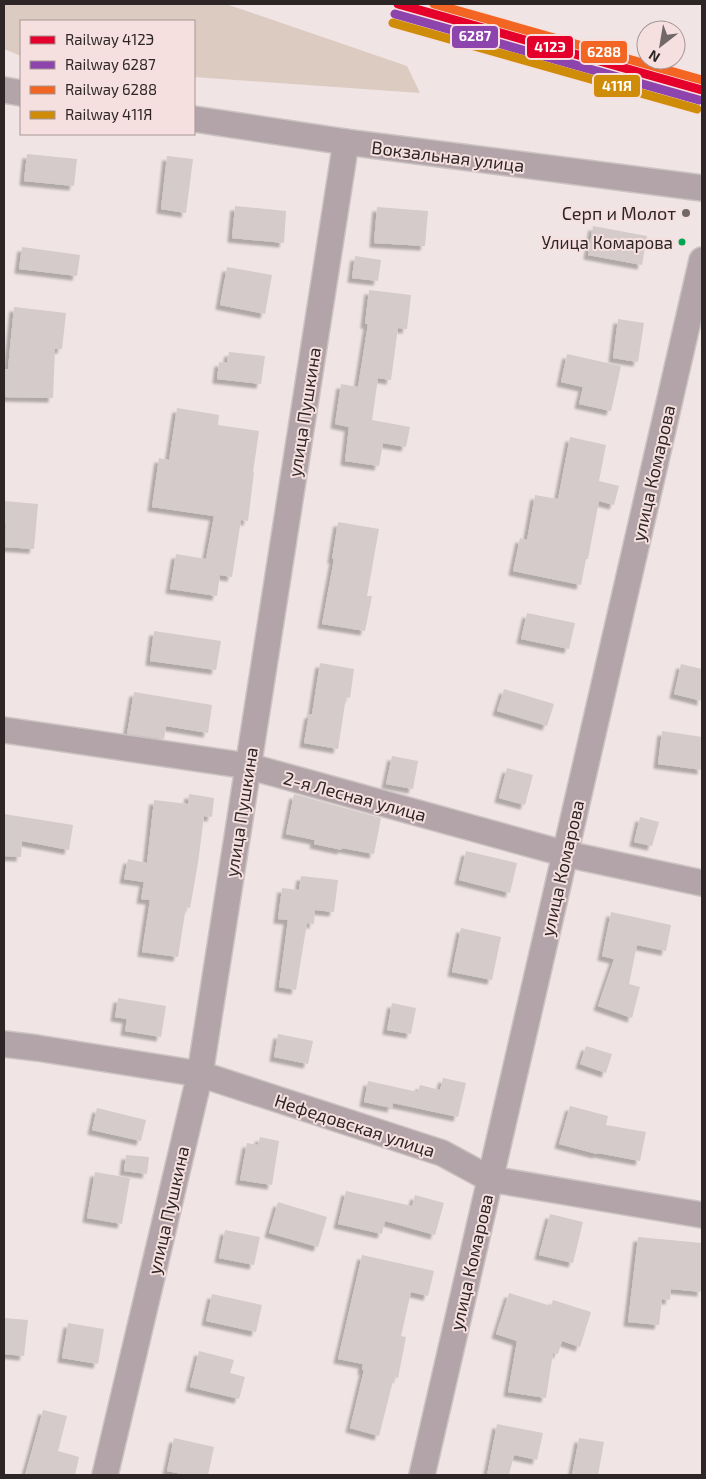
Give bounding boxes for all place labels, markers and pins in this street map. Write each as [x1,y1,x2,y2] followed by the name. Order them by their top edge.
[562,202,676,224] place label: Серп и Молот
[680,207,692,219] marker: Серп и Молот
[542,232,673,253] place label: Улица Комарова
[677,237,687,247] marker: Улица Комарова

